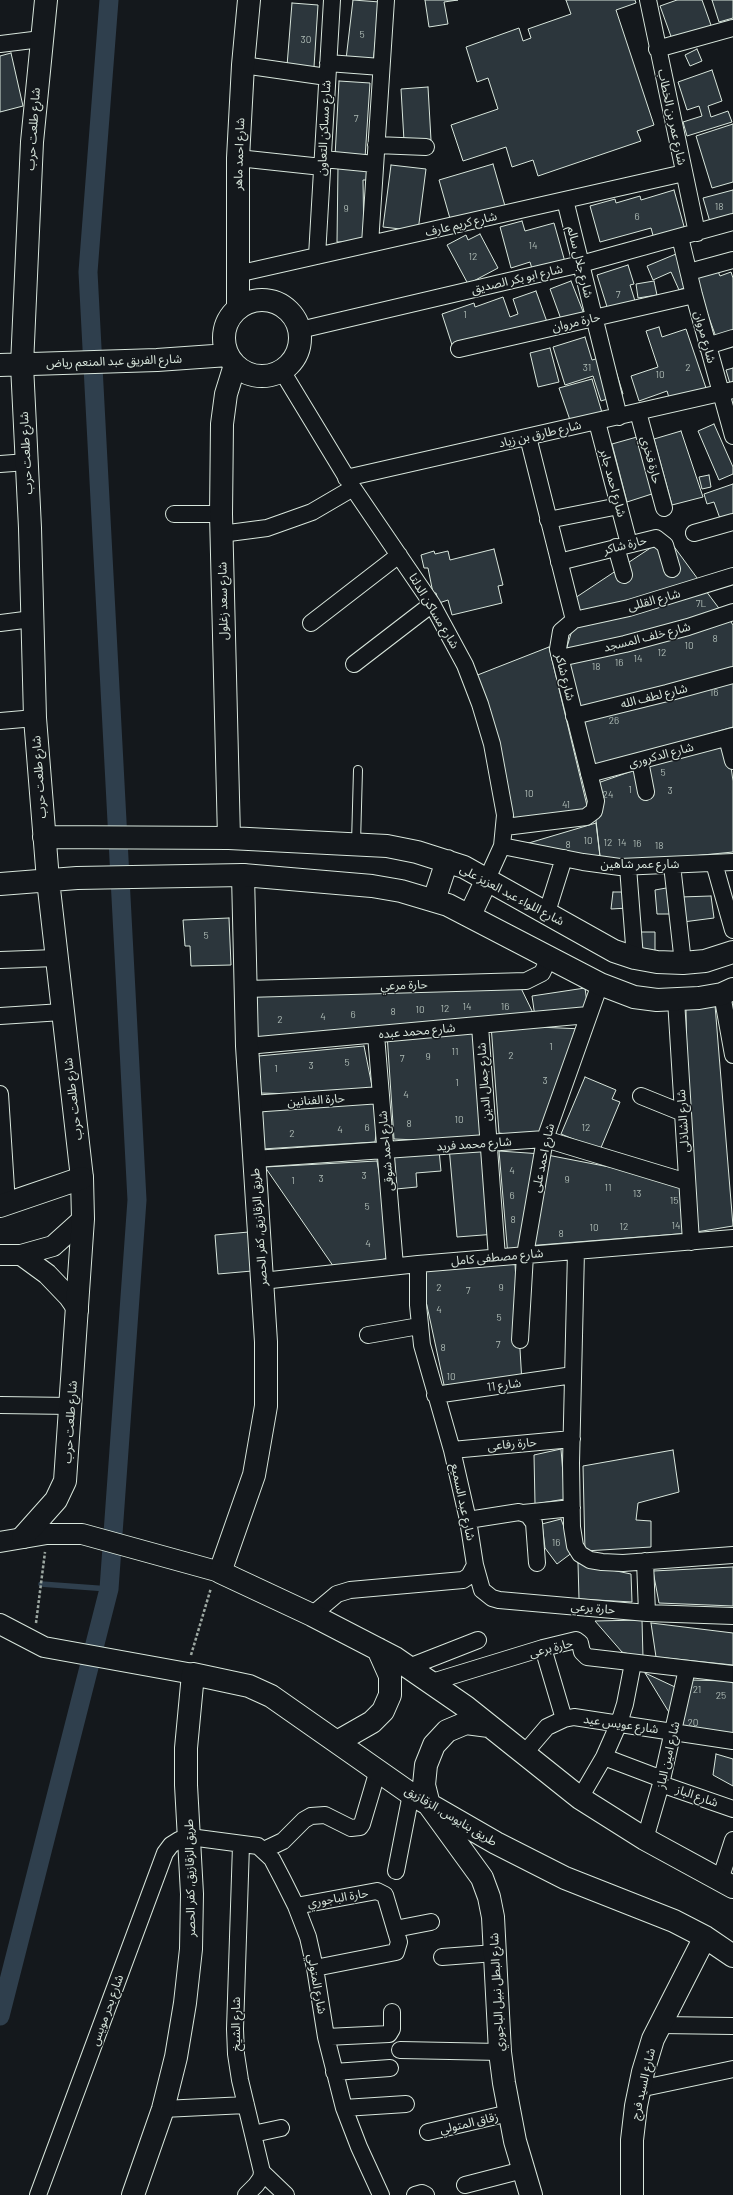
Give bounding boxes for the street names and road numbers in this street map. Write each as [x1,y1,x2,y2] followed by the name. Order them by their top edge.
[655,68,689,166] street label: شارع عمر بن الخطاب
[314,80,334,176] street label: شارع مساكن التعاون
[23,87,43,171] street label: شارع طلعت حرب
[231,117,247,191] street label: شارع احمد ماهر
[424,209,498,239] street label: شارع كريم عارف
[564,225,596,299] street label: شارع جلال سالم
[470,261,564,297] street label: شارع ابو بكر الصديق
[550,309,602,335] street label: حارة مروان
[691,309,719,365] street label: شارع مروان
[46,351,182,371] street label: شارع الفريق عبد المنعم رياض
[17,411,35,495] street label: شارع طلعت حرب
[497,417,583,451] street label: شارع طارق بن زياد
[638,435,664,485] street label: حارة فخري
[597,447,629,519] street label: شارع احمد جابر
[602,533,648,557] street label: حارة شاكر
[215,562,231,640] street label: شارع سعد زغلول
[406,571,462,651] street label: شارع مساكن الدلتا
[626,586,682,614] street label: شارع القللى
[602,619,692,655] street label: شارع خلف المسجد
[552,652,578,702] street label: شارع شاكر
[619,681,689,711] street label: شارع لطف الله
[29,735,49,819] street label: شارع طلعت حرب
[627,739,695,771] street label: شارع الدكرورى
[601,857,679,871] street label: شارع عمر شاهين
[457,861,567,929] street label: شارع اللواء عبد العزيز على
[380,977,428,993] street label: حارة مرعي
[378,1020,456,1042] street label: شارع محمد عبده
[474,1042,494,1122] street label: شارع جمال الدين
[61,1057,85,1141] street label: شارع طلعت حرب
[674,1089,692,1153] street label: شارع الشاذلى
[287,1091,345,1109] street label: حارة الفنانين
[375,1110,397,1192] street label: شارع احمد شوقى
[529,1122,557,1194] street label: شارع احمد على
[436,1134,512,1154] street label: شارع محمد فريد
[248,1168,270,1286] street label: طريق الزقازيق, كفر الحصر
[450,1246,544,1268] street label: شارع مصطفى كامل
[486,1375,522,1395] street label: شارع 11
[60,1380,80,1464] street label: شارع طلعت حرب
[487,1435,537,1453] street label: حارة رفاعى
[448,1462,478,1542] street label: شارع عبد السميع
[570,1599,616,1617] street label: حارة برعي
[528,1636,574,1660] street label: حارة برعى
[583,1712,659,1736] street label: شارع عويس عيد
[653,1720,683,1790] street label: شارع امين الباز
[674,1782,720,1810] street label: شارع الباز
[402,1783,500,1849] street label: طريق بنايوس, الزقازيق
[182,1819,198,1937] street label: طريق الزقازيق, كفر الحصر
[306,1886,370,1910] street label: حارة الباجوري
[487,1933,507,2051] street label: شارع البطل نبيل الباجوري
[305,1953,329,2015] street label: شارع المتولي
[87,1972,127,2048] street label: شارع بحر مويس
[229,1997,243,2051] street label: شارع الشيخ
[628,2047,658,2121] street label: شارع السيد فرج
[438,2109,500,2137] street label: زقاق المتولي

